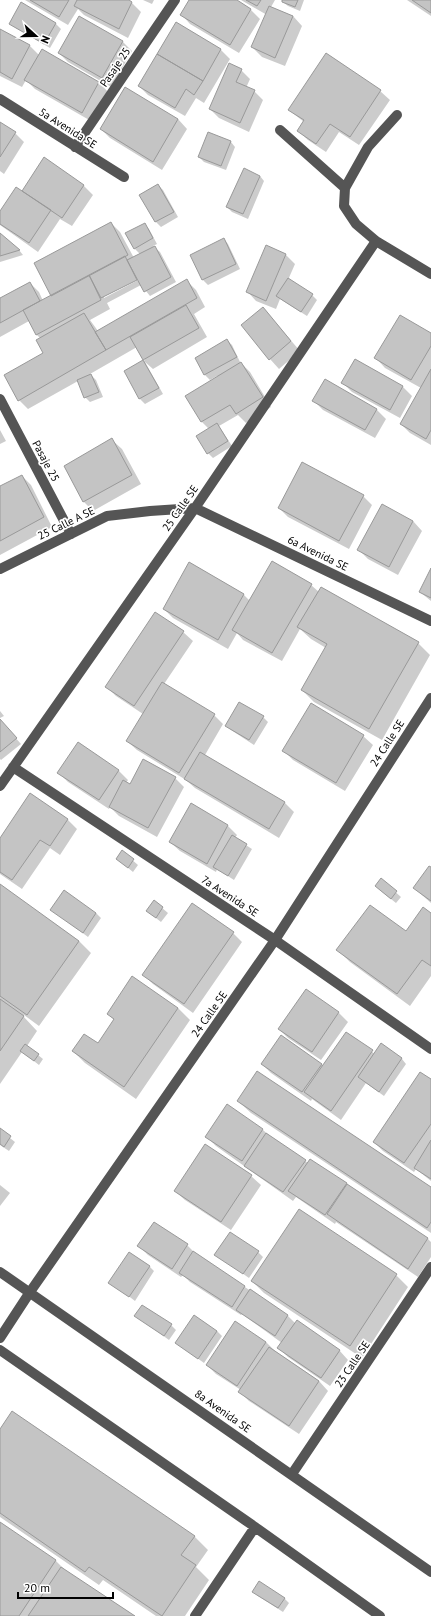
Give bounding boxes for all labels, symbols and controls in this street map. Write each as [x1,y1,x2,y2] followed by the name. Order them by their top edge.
[16,16,56,56] north arrow
[38,34,53,45] text: N
[97,45,133,89] street label: Pasaje 25
[36,105,100,151] street label: 5a Avenida SE
[29,438,63,484] street label: Pasaje 25
[159,482,201,534] street label: 25 Calle SE
[35,503,97,543] street label: 25 Calle A SE
[285,532,351,574] street label: 6a Avenida SE
[367,717,407,769] street label: 24 Calle SE
[199,872,261,920] street label: 7a Avenida SE
[188,988,230,1040] street label: 24 Calle SE
[331,1338,373,1390] street label: 23 Calle SE
[192,1386,254,1436] street label: 8a Avenida SE
[18,1574,113,1600] scale bar
[24,1580,50,1595] text: 20 m

